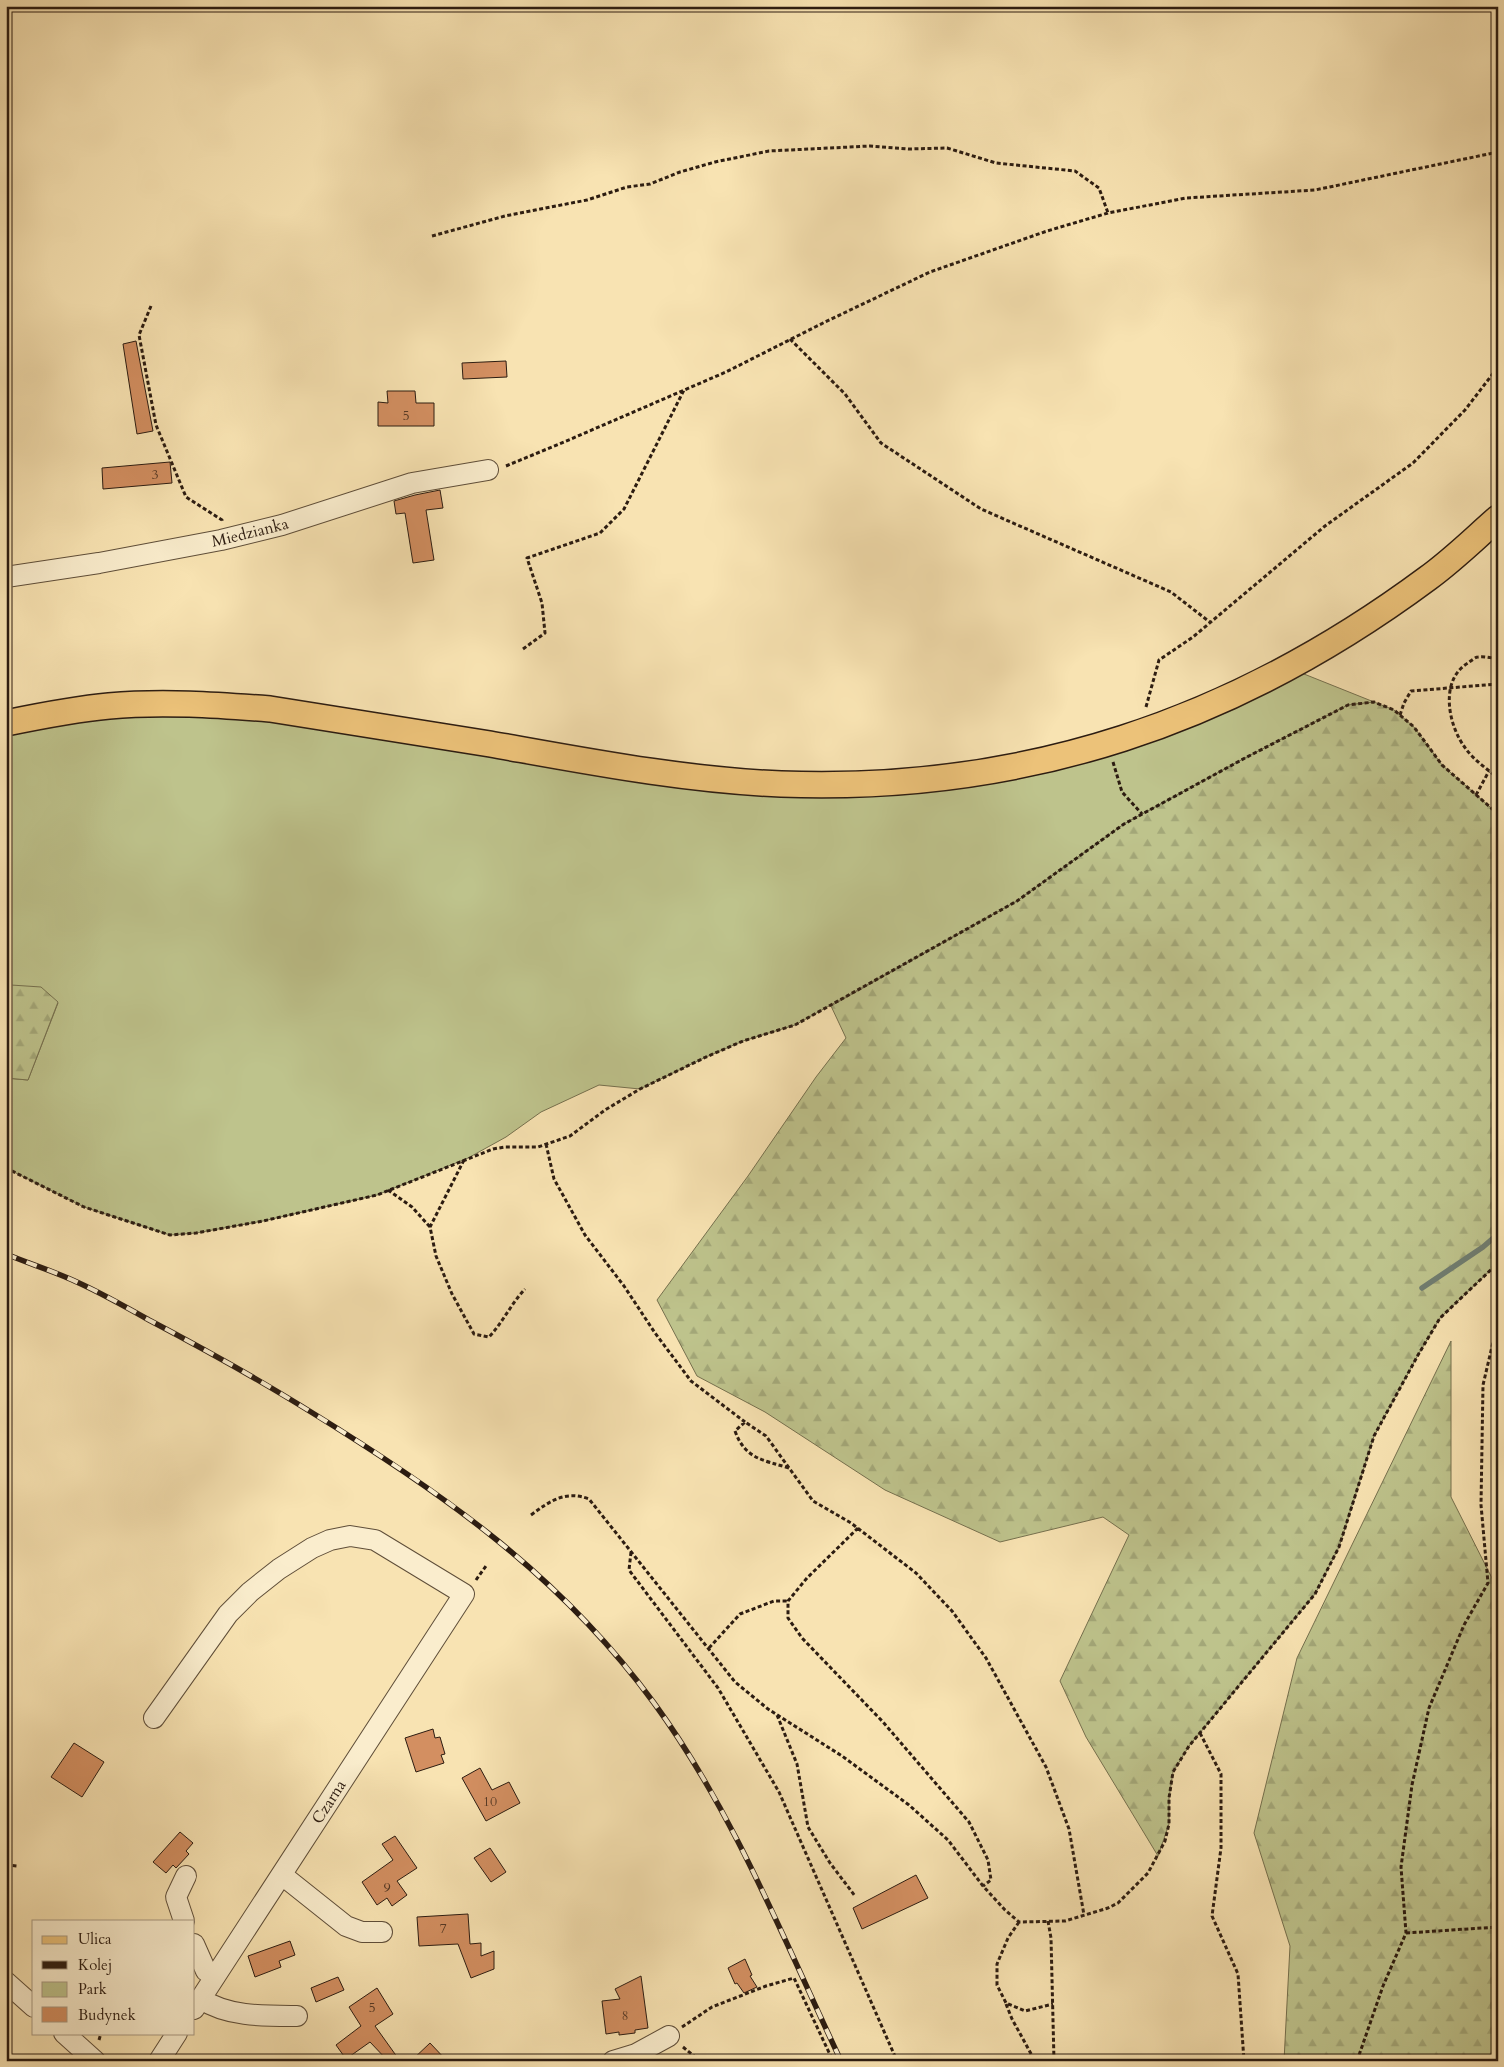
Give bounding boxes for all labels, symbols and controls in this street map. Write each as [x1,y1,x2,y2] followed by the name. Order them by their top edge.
[402,406,410,425] house number: 5
[151,465,159,484] house number: 3
[210,513,291,553] street label: Miedzianka
[307,1776,351,1828] street label: Czarna
[483,1792,497,1811] house number: 10
[383,1878,391,1897] house number: 9
[439,1919,447,1938] house number: 7
[32,1920,195,2034] legend
[78,1929,112,1949] text: Ulica
[78,1955,112,1975] text: Kolej
[78,1979,107,1999] text: Park
[368,1998,376,2017] house number: 5
[78,2005,136,2025] text: Budynek
[621,2006,629,2025] house number: 8

